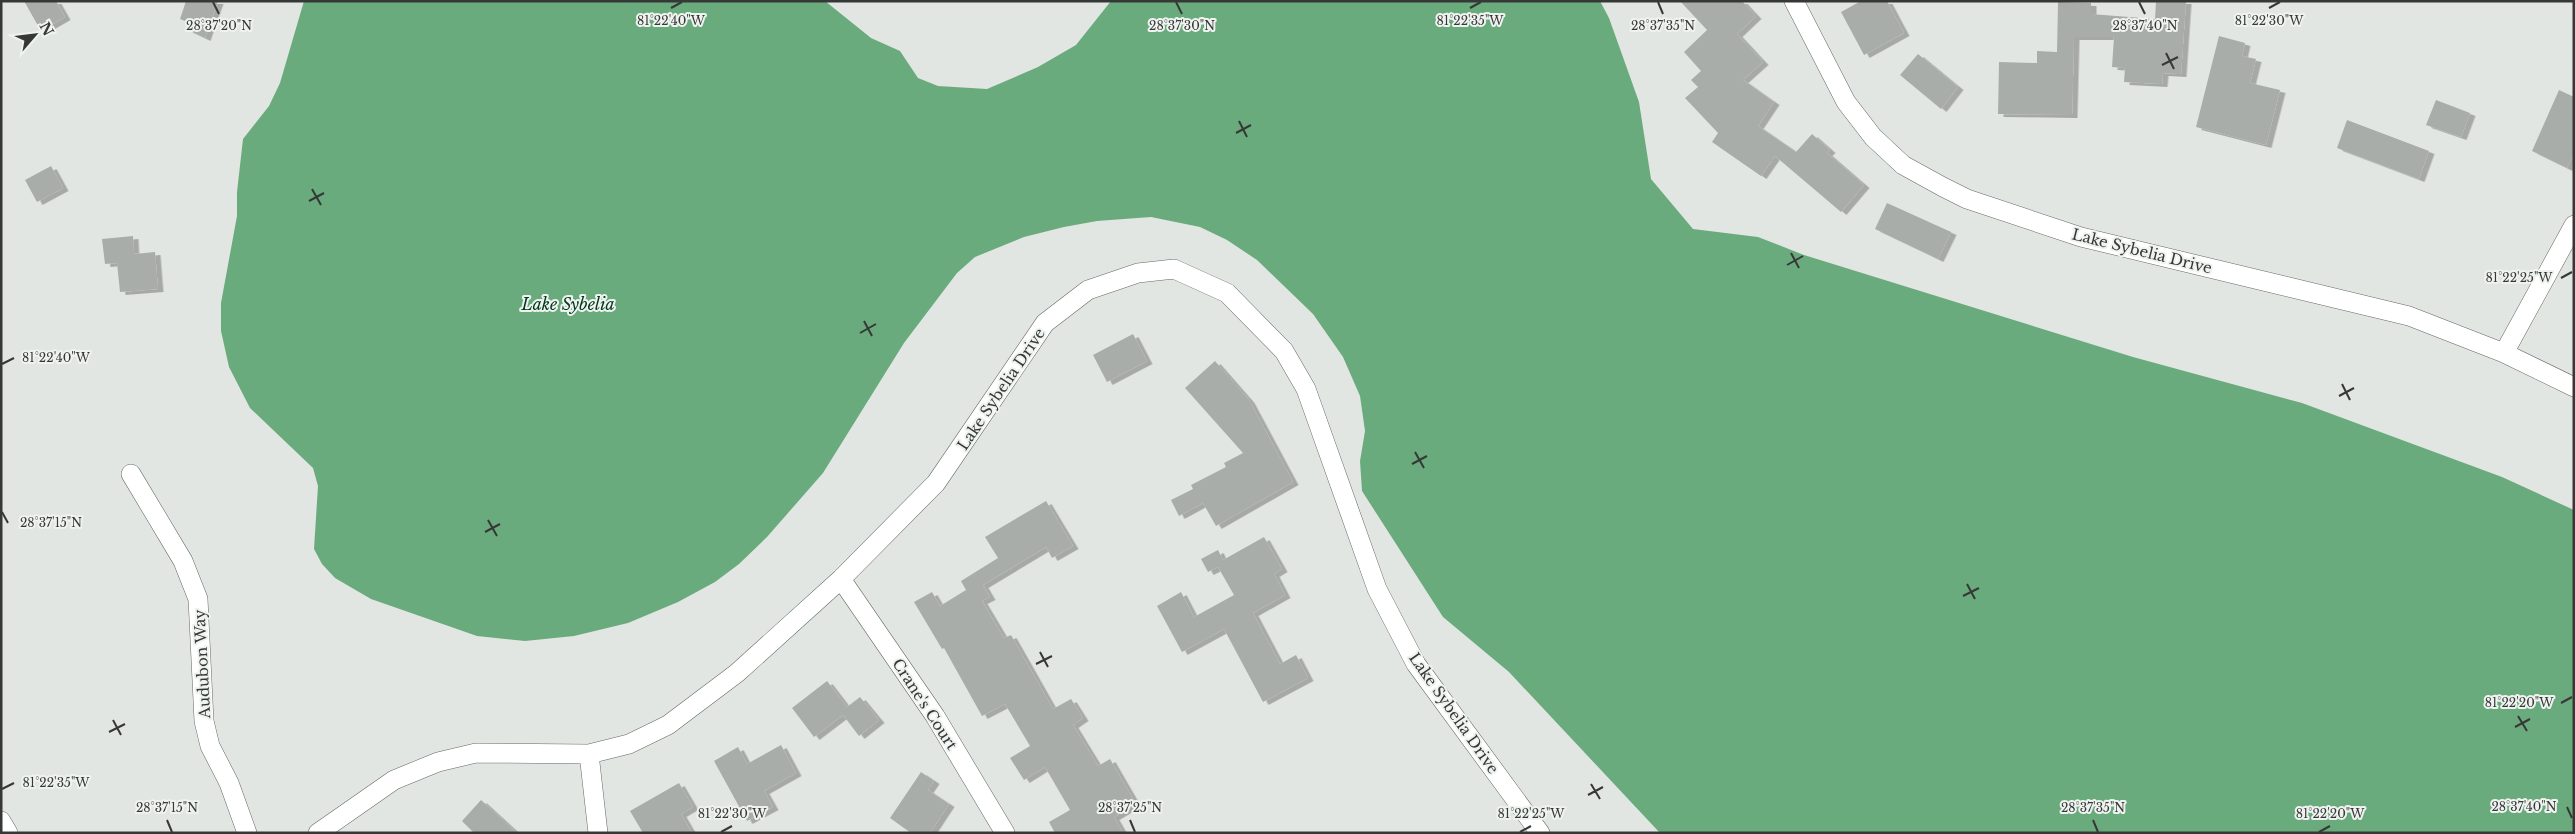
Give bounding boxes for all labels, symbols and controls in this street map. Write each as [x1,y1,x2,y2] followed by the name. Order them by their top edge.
[10,10,60,60] north arrow
[637,13,706,28] text: 81°22'40"W
[1437,13,1504,28] text: 81°22'35"W
[2235,13,2304,28] text: 81°22'30"W
[186,18,252,33] text: 28°37'20"N
[1149,18,1215,33] text: 28°37'30"N
[1631,18,1695,33] text: 28°37'35"N
[2112,18,2178,33] text: 28°37'40"N
[35,19,58,39] text: N
[2070,224,2214,278] street label: Lake Sybelia Drive
[2486,270,2553,285] text: 81°22'25"W
[520,294,615,314] water label: Lake Sybelia
[953,324,1049,454] street label: Lake Sybelia Drive
[22,350,91,365] text: 81°22'40"W
[20,515,82,530] text: 28°37'15"N
[190,609,214,720] street label: Audubon Way
[1405,649,1503,777] street label: Lake Sybelia Drive
[888,655,962,754] street label: Crane's Court
[2485,695,2554,710] text: 81°22'20"W
[23,775,90,790] text: 81°22'35"W
[2491,799,2557,814] text: 28°37'40"N
[136,800,198,815] text: 28°37'15"N
[1098,800,1162,815] text: 28°37'25"N
[2061,800,2125,815] text: 28°37'35"N
[698,806,767,821] text: 81°22'30"W
[1498,806,1565,821] text: 81°22'25"W
[2296,806,2365,821] text: 81°22'20"W

